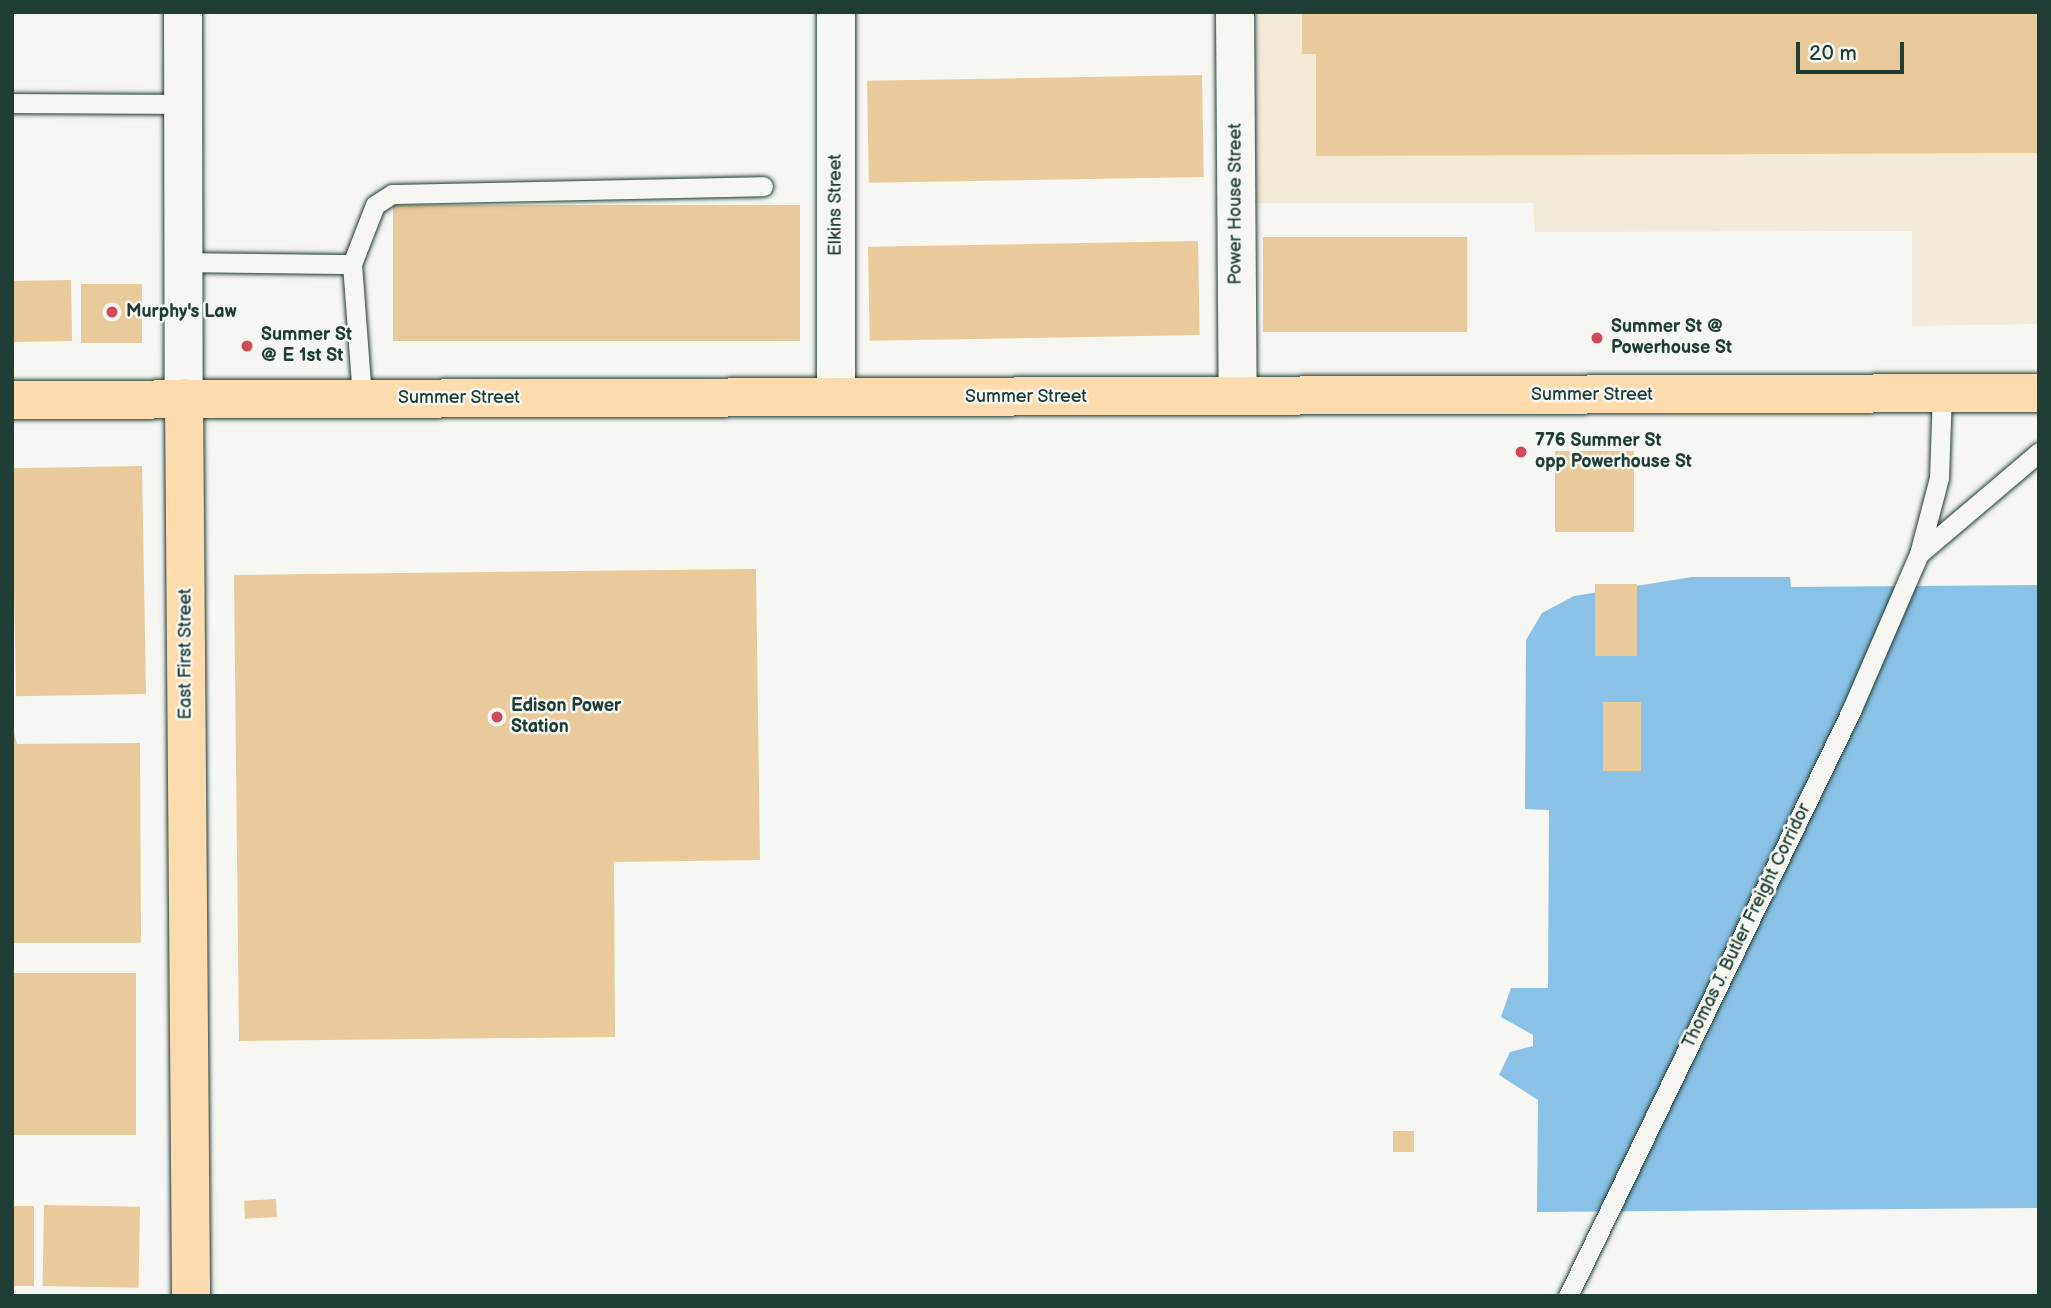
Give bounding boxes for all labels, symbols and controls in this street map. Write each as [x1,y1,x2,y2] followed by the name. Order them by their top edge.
[1799,28,1908,72] scale bar
[1809,41,1857,66] text: 20 m
[1225,123,1247,285] street label: Power House Street
[825,154,847,256] street label: Elkins Street
[126,301,236,323] place label: Murphy's Law
[104,304,120,320] marker: Murphy's Law
[1611,317,1732,360] place label: Summer St @ Powerhouse St
[261,325,352,368] place label: Summer St @ E 1st St
[1589,330,1605,346] marker: Summer St @ Powerhouse St
[239,338,255,354] marker: Summer St @ E 1st St
[1531,384,1653,406] street label: Summer Street
[965,386,1087,408] street label: Summer Street
[398,387,520,409] street label: Summer Street
[1535,431,1692,474] place label: 776 Summer St opp Powerhouse St
[1513,444,1529,460] marker: 776 Summer St opp Powerhouse St
[175,588,197,720] street label: East First Street
[511,696,621,738] place label: Edison Power Station
[489,709,505,725] marker: Edison Power Station
[1678,800,1816,1052] street label: Thomas J. Butler Freight Corridor

